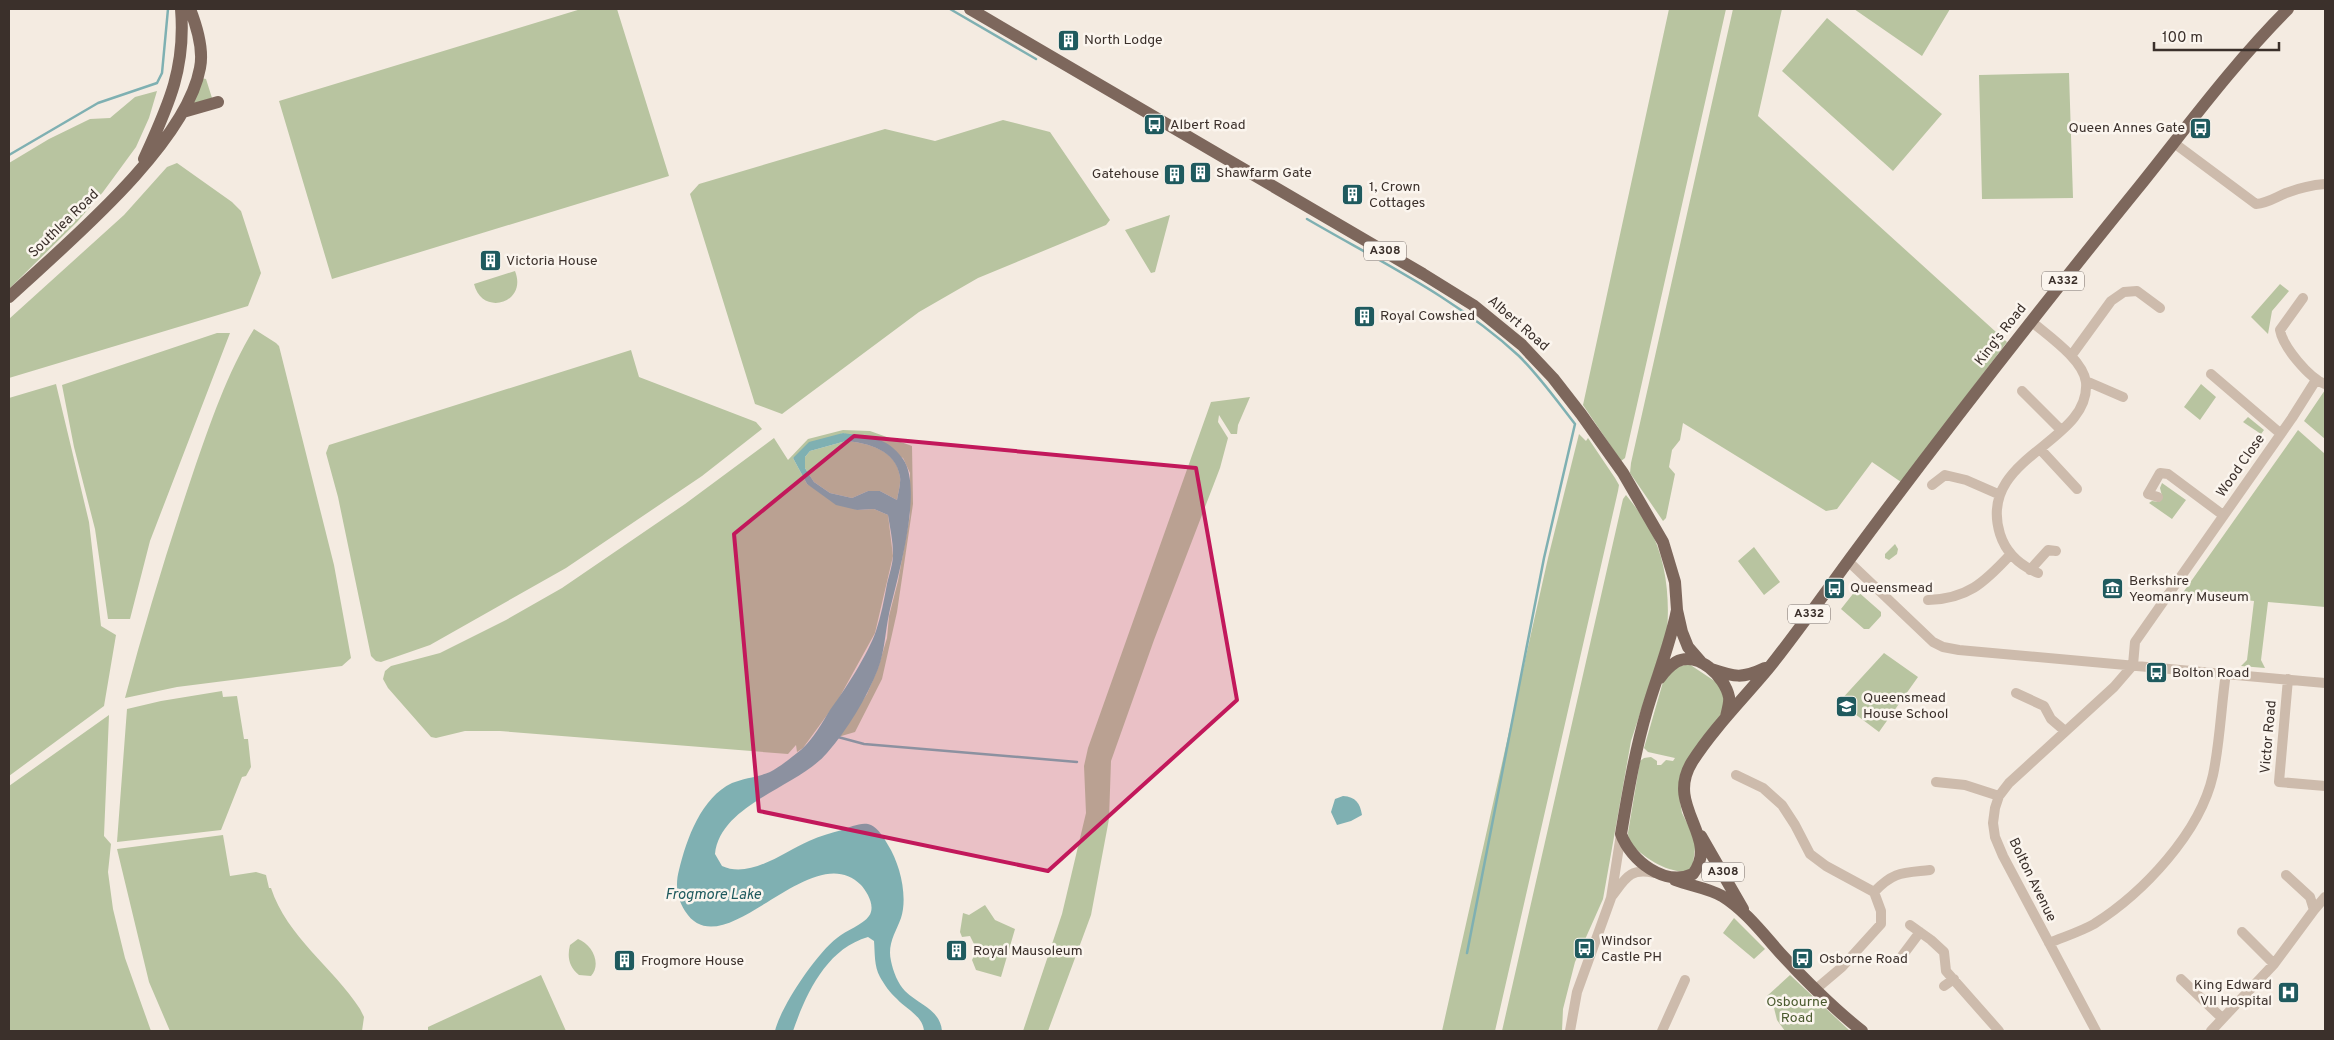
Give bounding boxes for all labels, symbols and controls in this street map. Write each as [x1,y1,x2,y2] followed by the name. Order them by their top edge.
[2154,20,2279,52] scale bar
[1056,28,1080,52] building icon: North Lodge
[2162,29,2203,48] text: 100 m
[1084,32,1163,49] place label: North Lodge
[1142,113,1166,137] bus stop icon: Albert Road
[2189,116,2213,140] bus stop icon: Queen Annes Gate
[1170,117,1246,134] place label: Albert Road
[2069,120,2185,137] place label: Queen Annes Gate
[1188,161,1212,185] building icon: Shawfarm Gate
[1163,162,1187,186] building icon: Gatehouse
[1216,165,1312,182] place label: Shawfarm Gate
[1092,166,1159,183] place label: Gatehouse
[1369,179,1425,212] place label: 1, Crown Cottages
[1341,183,1365,207] building icon: 1, Crown Cottages
[25,186,103,262] street label: Southlea Road
[1364,242,1406,260] road number: A308
[478,249,502,273] building icon: Victoria House
[506,253,598,270] place label: Victoria House
[2042,272,2084,290] road number: A332
[1484,293,1552,355] street label: Albert Road
[1972,301,2030,369] street label: King's Road
[1352,304,1376,328] building icon: Royal Cowshed
[1380,308,1475,325] place label: Royal Cowshed
[2213,431,2269,501] street label: Wood Close
[2129,573,2249,606] place label: Berkshire Yeomanry Museum
[1822,576,1846,600] bus stop icon: Queensmead
[2101,577,2125,601] museum icon: Berkshire Yeomanry Museum
[1850,580,1933,597] place label: Queensmead
[1788,604,1830,624] road number: A332
[2144,661,2168,685] bus stop icon: Bolton Road
[2172,665,2249,682] place label: Bolton Road
[1863,690,1949,723] place label: Queensmead House School
[1835,694,1859,718] school or university icon: Queensmead House School
[2257,700,2281,774] street label: Victor Road
[2004,835,2060,925] street label: Bolton Avenue
[1702,862,1744,882] road number: A308
[665,886,761,905] water label: Frogmore Lake
[1601,933,1662,966] place label: Windsor Castle PH
[1573,937,1597,961] bus stop icon: Windsor Castle PH
[945,939,969,963] building icon: Royal Mausoleum
[973,943,1083,960] place label: Royal Mausoleum
[1791,947,1815,971] bus stop icon: Osborne Road
[613,949,637,973] building icon: Frogmore House
[1819,951,1908,968] place label: Osborne Road
[641,953,744,970] place label: Frogmore House
[2194,977,2272,1010] place label: King Edward VII Hospital
[2276,981,2300,1005] hospital icon: King Edward VII Hospital
[1766,994,1828,1027] park label: Osbourne Road

